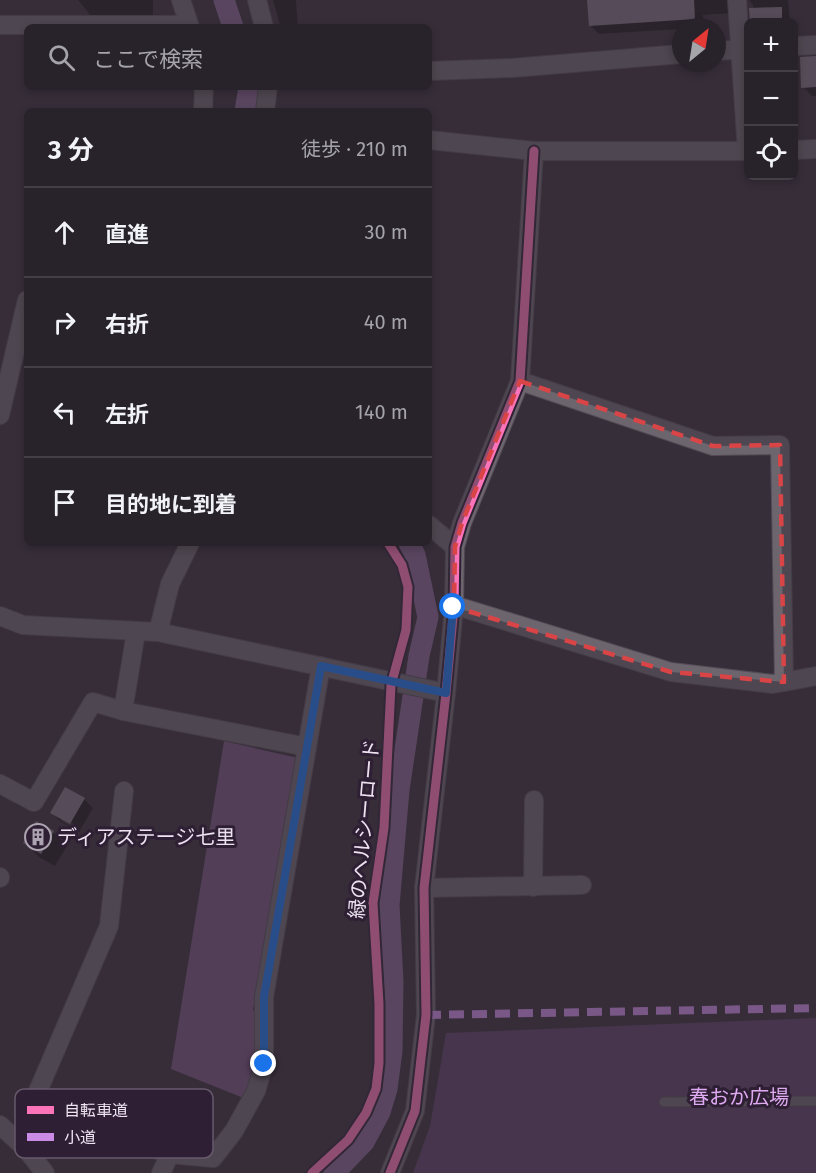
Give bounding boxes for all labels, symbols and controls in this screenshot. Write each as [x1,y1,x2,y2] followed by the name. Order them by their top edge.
[672,18,726,72] north arrow
[744,18,798,180] map controls
[744,18,798,72] button: +
[24,24,432,90] search box
[45,41,78,74] icon: search
[93,46,203,73] text: ここで検索
[744,72,798,126] button: −
[744,126,798,180] button: locate
[48,135,94,166] text: 3 分
[301,137,408,161] text: 徒歩 · 210 m
[48,216,81,249] icon: ahead
[364,220,408,244] text: 30 m
[105,221,149,248] text: 直進
[48,306,81,339] icon: right
[364,310,408,334] text: 40 m
[105,311,149,338] text: 右折
[48,396,81,429] icon: left
[355,400,408,424] text: 140 m
[105,401,149,428] text: 左折
[48,486,81,519] icon: arrive
[105,491,237,518] text: 目的地に到着
[439,593,465,619] route start
[344,738,384,920] street label: 緑のヘルシーロード
[23,822,53,852] building icon: ディアステージ七里
[57,825,235,849] place label: ディアステージ七里
[250,1050,276,1076] route end
[689,1085,789,1109] park label: 春おか広場
[15,1089,213,1158] legend
[64,1101,128,1120] text: 自転車道
[64,1128,96,1147] text: 小道

